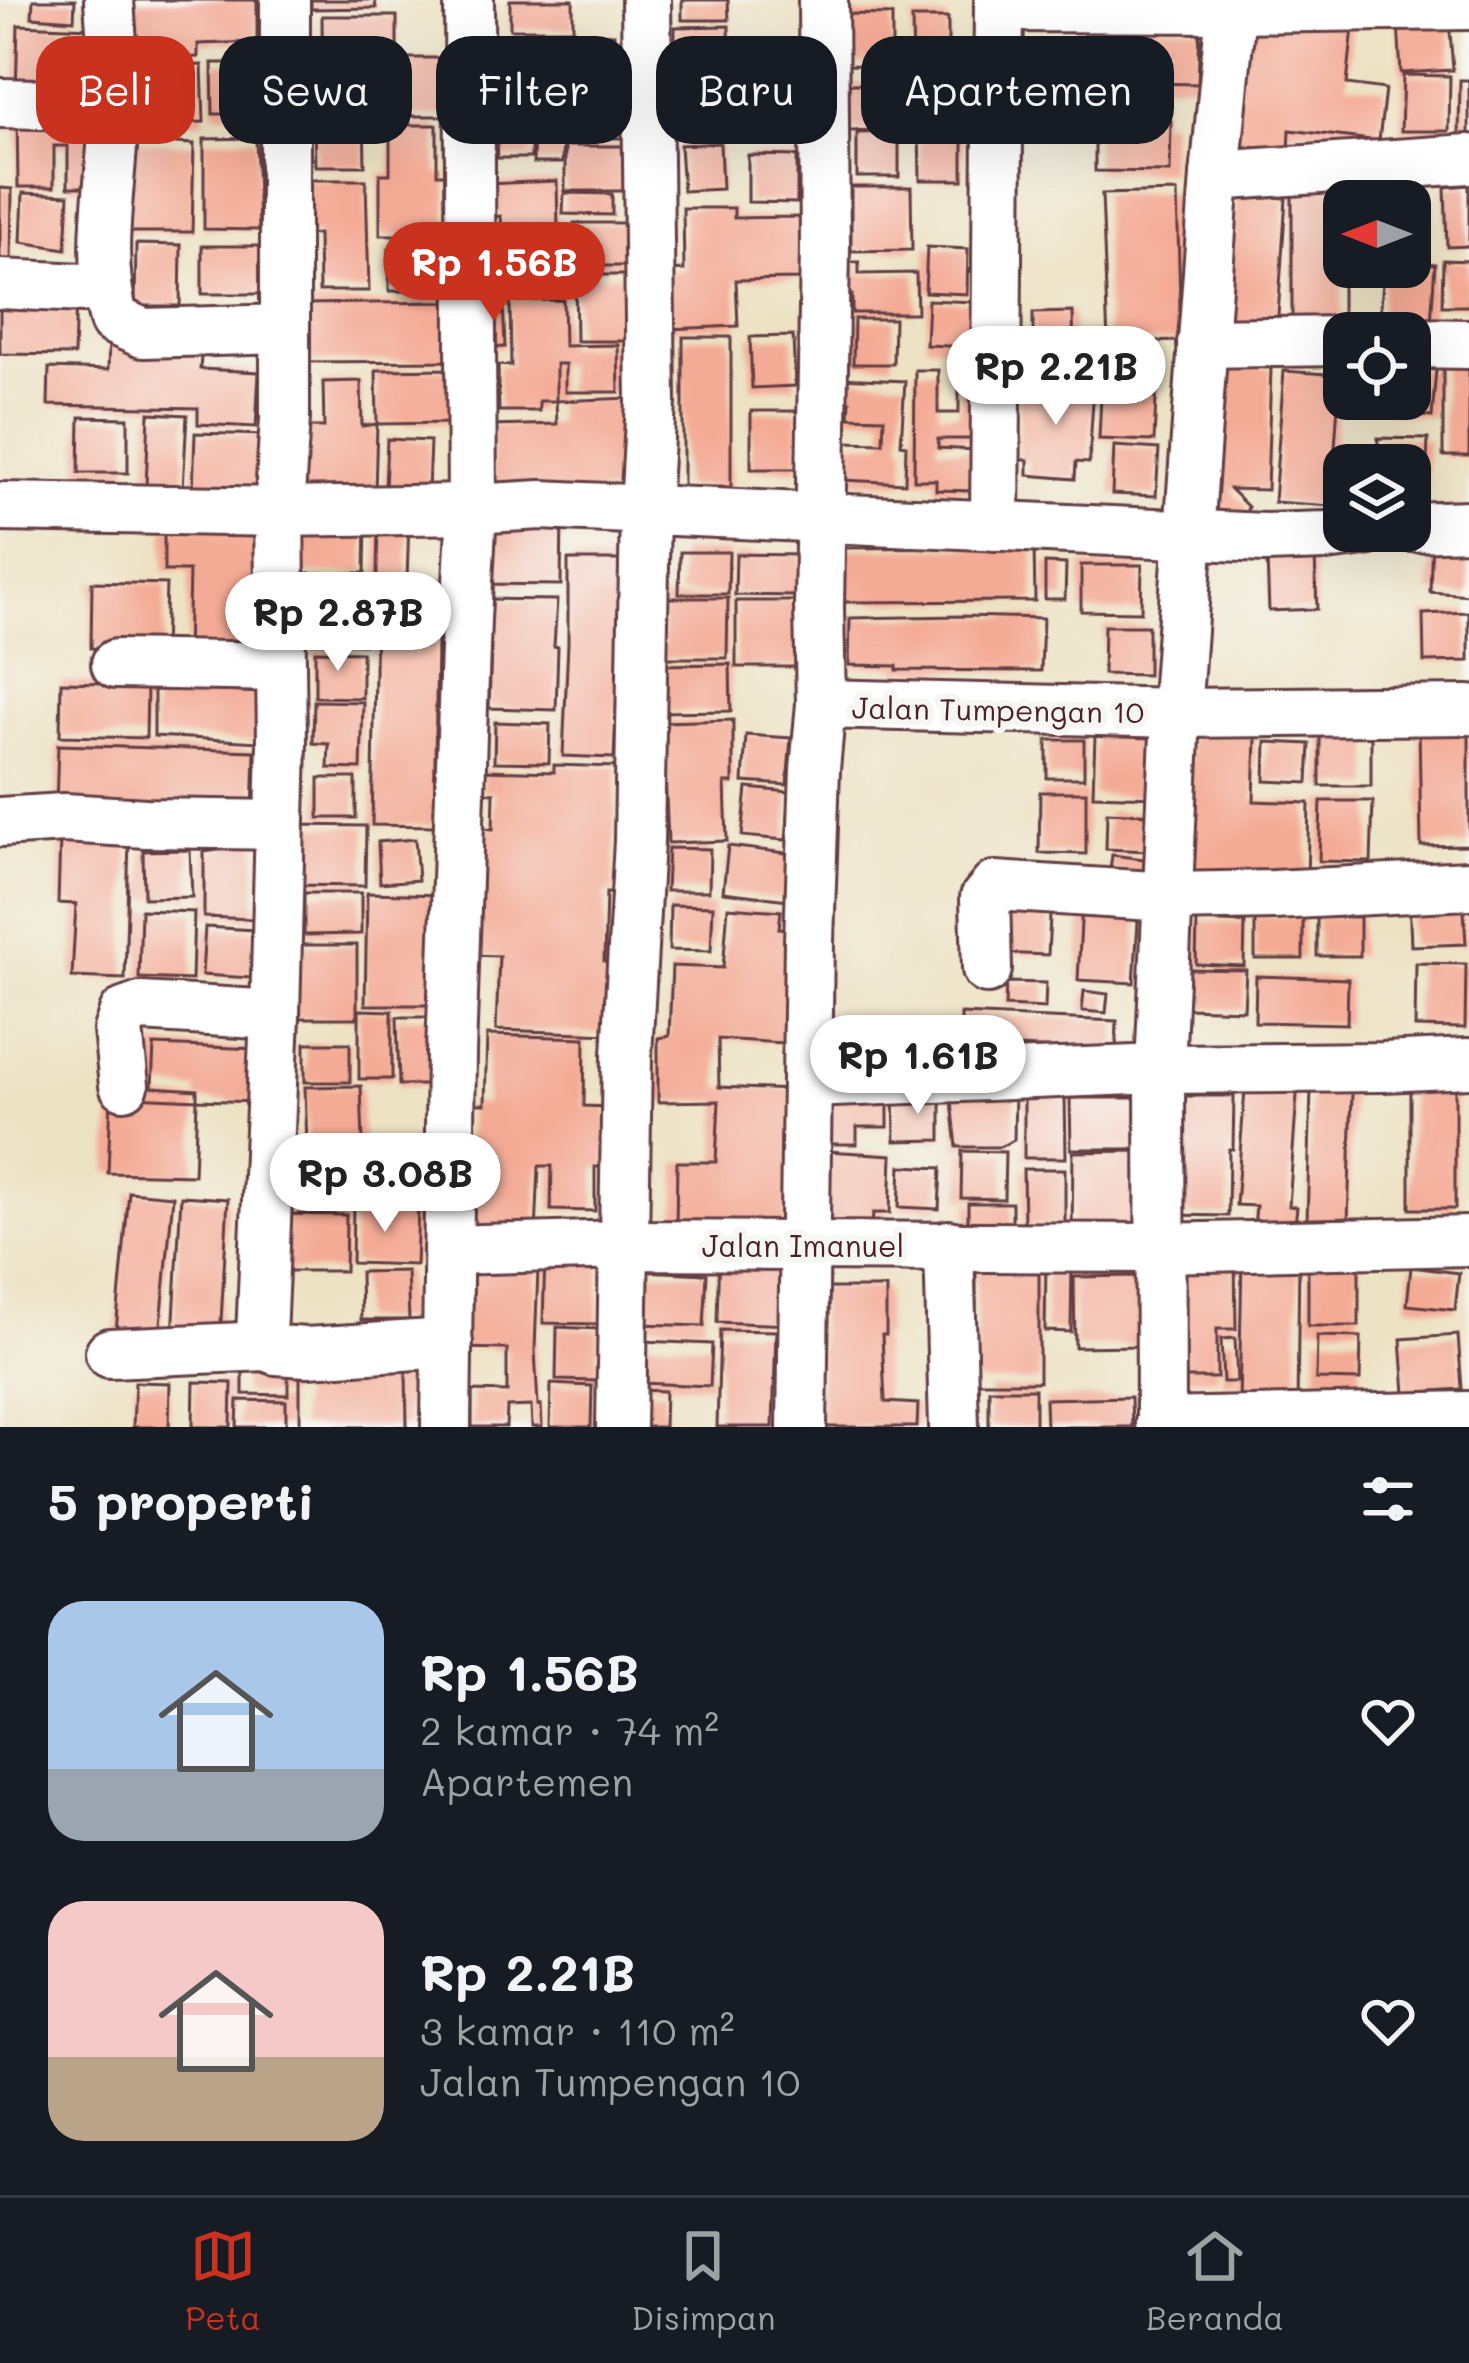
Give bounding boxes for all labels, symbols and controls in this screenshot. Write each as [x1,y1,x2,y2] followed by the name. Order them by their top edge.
[36,36,195,144] chip: Beli
[219,36,412,144] chip: Sewa
[436,36,632,144] chip: Filter
[656,36,837,144] chip: Baru
[861,36,1174,144] chip: Apartemen
[1323,180,1431,288] north arrow
[1323,180,1431,552] map controls
[370,222,618,324] pin: Rp 1.56B
[410,235,578,286] text: Rp 1.56B
[1323,312,1431,420] button: locate
[932,326,1180,428] pin: Rp 2.21B
[974,339,1138,390] text: Rp 2.21B
[1323,444,1431,552] button: layers
[214,572,462,674] pin: Rp 2.87B
[252,585,424,636] text: Rp 2.87B
[851,686,1145,732] street label: Jalan Tumpengan 10
[794,1015,1042,1117] pin: Rp 1.61B
[837,1028,999,1079] text: Rp 1.61B
[261,1133,509,1235] pin: Rp 3.08B
[297,1146,473,1197] text: Rp 3.08B
[702,1225,904,1265] street label: Jalan Imanuel
[48,1466,315,1533] text: 5 properti
[1355,1466,1421,1532] icon: filters
[420,1637,639,1704] text: Rp 1.56B
[144,1649,288,1793] icon: home
[1355,1688,1421,1754] icon: heart
[420,1704,719,1755] text: 2 kamar · 74 m²
[420,1755,633,1806] text: Apartemen
[420,1937,635,2004] text: Rp 2.21B
[144,1949,288,2093] icon: home
[1355,1988,1421,2054] icon: heart
[420,2004,735,2055] text: 3 kamar · 110 m²
[420,2055,800,2106] text: Jalan Tumpengan 10
[185,2223,261,2338] tab: Peta
[631,2223,776,2338] tab: Disimpan
[1146,2223,1284,2338] tab: Beranda

